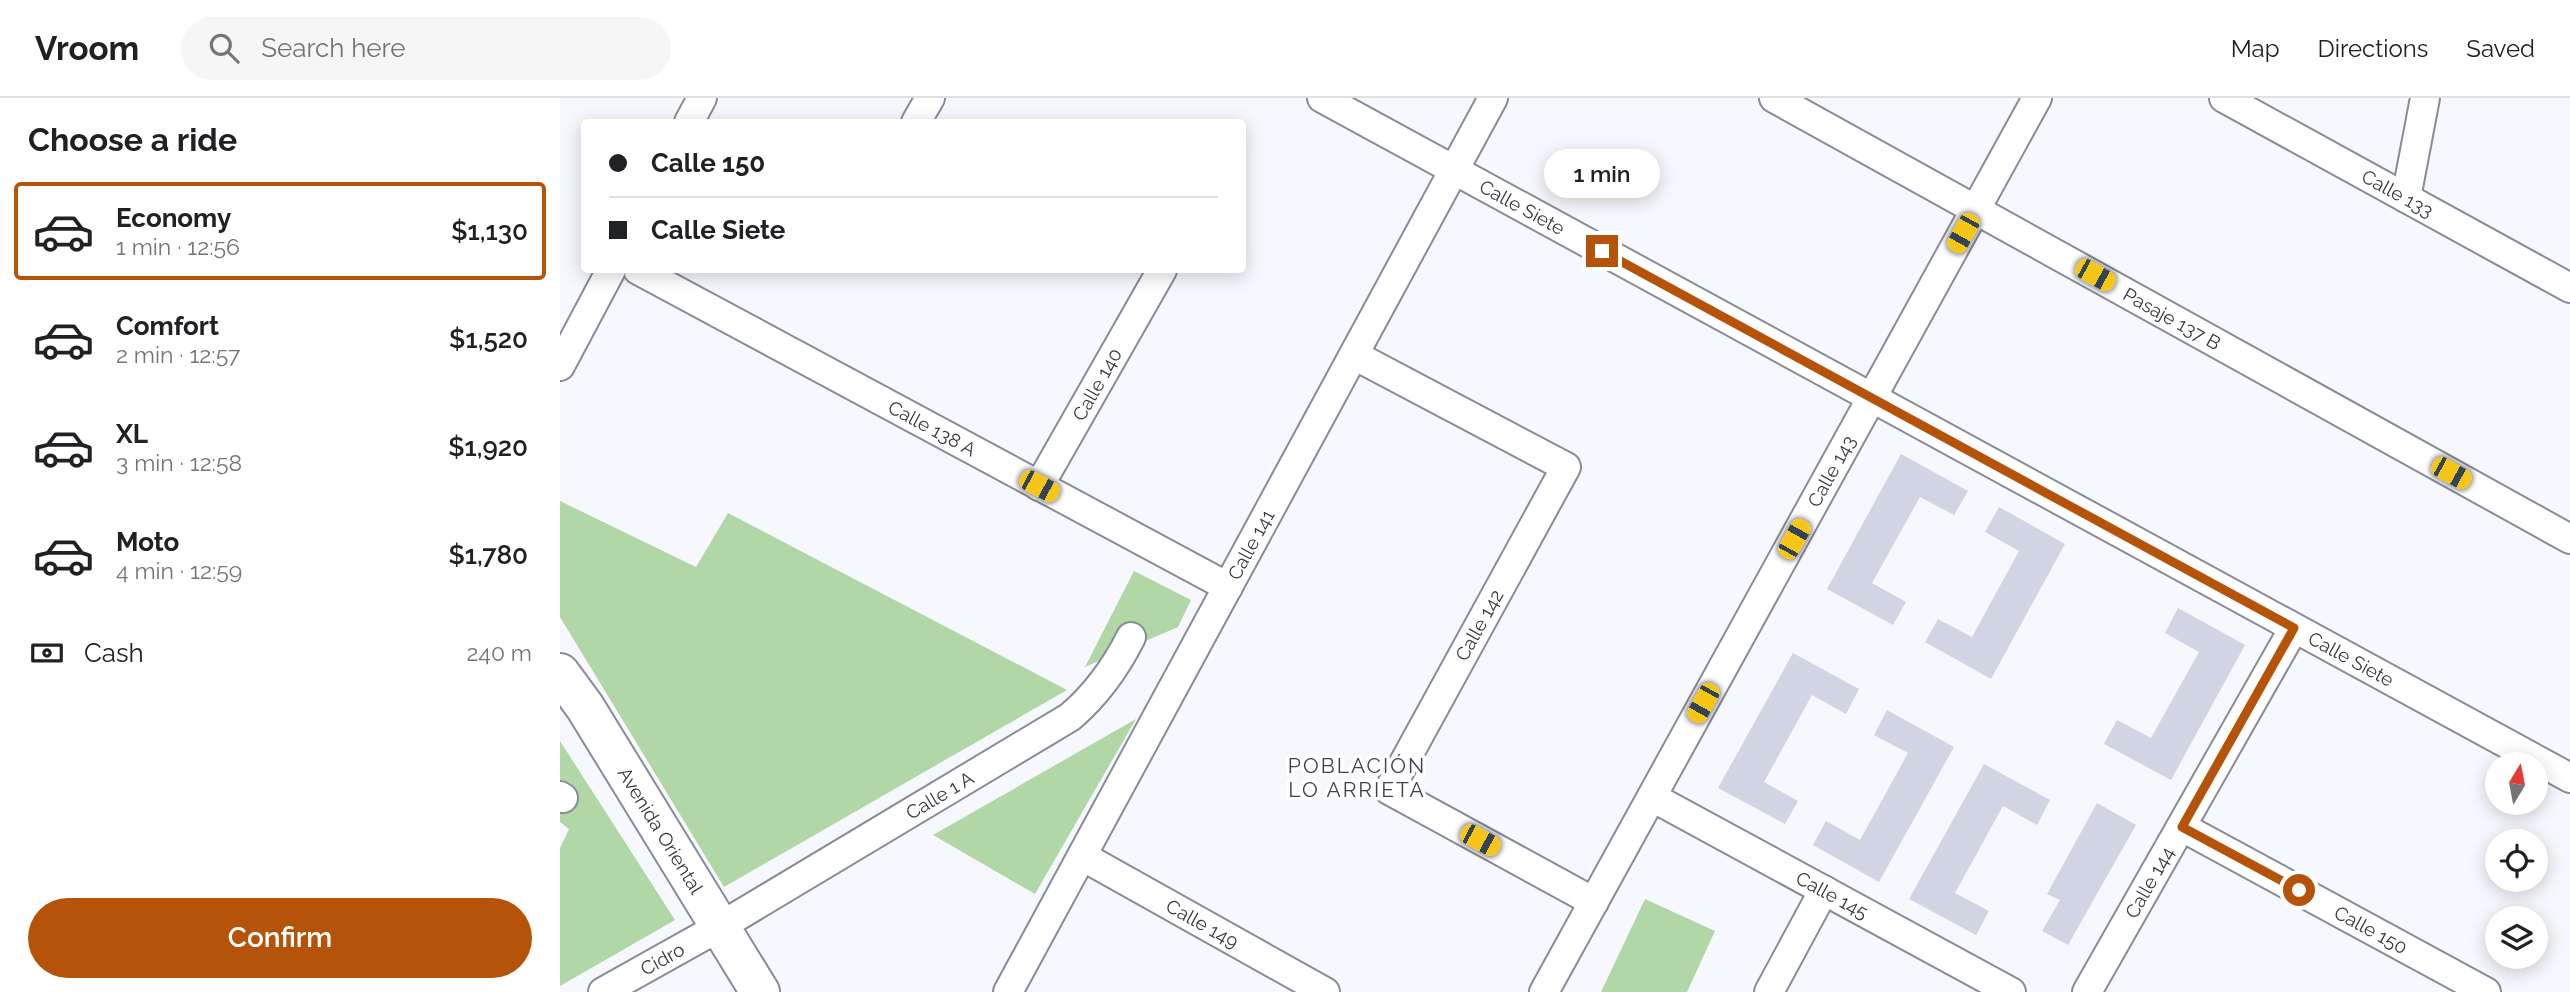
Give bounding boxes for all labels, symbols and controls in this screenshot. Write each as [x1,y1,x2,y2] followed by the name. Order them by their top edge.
[181,17,671,80] search box
[35,29,139,68] text: Vroom
[205,29,243,67] icon: search
[261,33,406,63] text: Search here
[2231,34,2280,63] text: Map
[2318,34,2428,63] text: Directions
[2466,34,2535,63] text: Saved
[28,121,237,158] text: Choose a ride
[651,148,765,178] text: Calle 150
[1544,150,1660,198] callout: 1 min
[1573,160,1631,187] text: 1 min
[2358,165,2437,222] street label: Calle 133
[1476,175,1569,239] street label: Calle Siete
[32,200,95,263] icon: car
[116,203,231,233] text: Economy
[1944,210,1983,256] car
[651,215,785,245] text: Calle Siete
[451,216,528,246] text: $1,130
[116,233,240,260] text: 1 min · 12:56
[1586,235,1618,267] route end
[2072,256,2119,294] car
[2120,283,2224,354] street label: Pasaje 137 B
[32,308,95,371] icon: car
[116,311,219,341] text: Comfort
[449,324,528,354] text: $1,520
[116,341,240,368] text: 2 min · 12:57
[1068,344,1126,424] street label: Calle 140
[885,396,980,461] street label: Calle 138 A
[32,416,95,479] icon: car
[116,419,148,449] text: XL
[1803,431,1860,511] street label: Calle 143
[448,432,528,462] text: $1,920
[116,449,242,476] text: 3 min · 12:58
[2428,454,2475,492] car
[1016,467,1063,505] car
[1223,506,1279,583] street label: Calle 141
[1775,516,1814,562] car
[32,524,95,587] icon: car
[116,527,179,557] text: Moto
[448,540,528,570] text: $1,780
[116,557,242,584] text: 4 min · 12:59
[1450,585,1508,665] street label: Calle 142
[2305,627,2398,691] street label: Calle Siete
[28,634,66,672] icon: cash
[84,638,144,668] text: Cash
[466,639,532,666] text: 240 m
[1684,680,1723,726] car
[2485,752,2548,816] north arrow
[2485,752,2548,969] map controls
[1288,753,1426,802] district label: POBLACIÓN LO ARRIETA
[614,763,708,898] street label: Avenida Oriental
[902,766,978,824] street label: Calle 1 A
[1457,821,1504,859] car
[2485,829,2548,892] button: locate
[2120,843,2178,922] street label: Calle 144
[1792,866,1872,923] street label: Calle 145
[2283,874,2315,906] route start
[1162,894,1242,952] street label: Calle 149
[28,898,532,978] button: Confirm
[2331,901,2411,958] street label: Calle 150
[2485,906,2548,969] button: layers
[637,938,688,980] street label: Cidro

